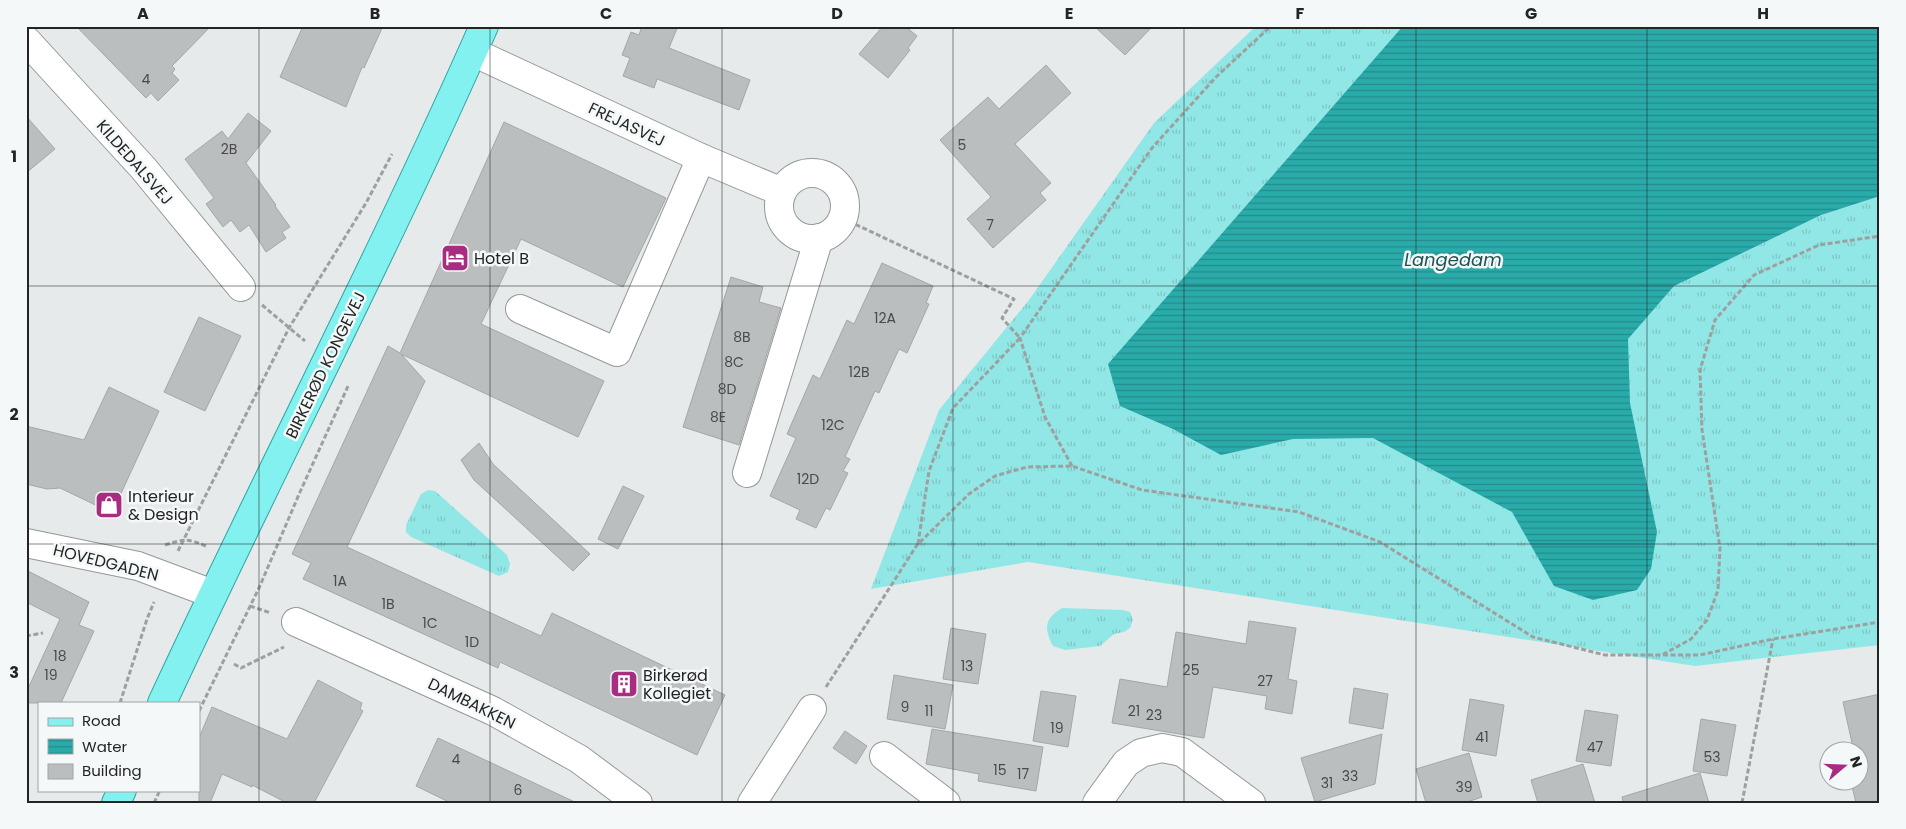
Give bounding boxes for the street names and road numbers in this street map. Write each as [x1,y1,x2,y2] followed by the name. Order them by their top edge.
[585,97,669,152] street label: FREJASVEJ
[91,115,178,210] street label: KILDEDALSVEJ
[280,288,371,442] street label: BIRKERØD KONGEVEJ
[51,538,161,587] street label: HOVEDGADEN
[424,672,520,735] street label: DAMBAKKEN

